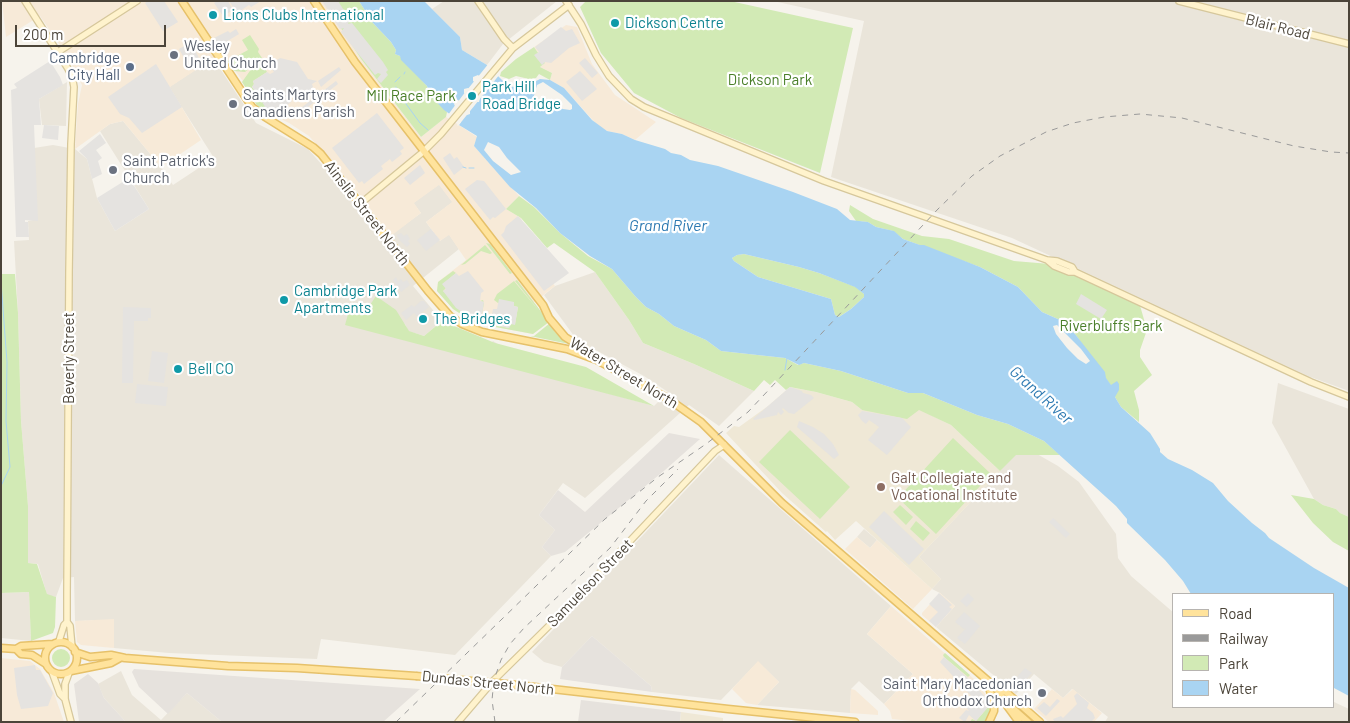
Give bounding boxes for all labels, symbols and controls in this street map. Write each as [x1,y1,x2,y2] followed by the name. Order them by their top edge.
[223,6,384,24] place label: Lions Clubs International
[207,9,219,21] marker: Lions Clubs International
[1244,10,1312,44] street label: Blair Road
[625,14,724,32] place label: Dickson Centre
[18,15,169,47] scale bar
[609,17,621,29] marker: Dickson Centre
[23,25,63,43] text: 200 m
[184,37,277,72] place label: Wesley United Church
[49,49,120,84] place label: Cambridge City Hall
[168,49,180,61] marker: Wesley United Church
[124,61,136,73] marker: Cambridge City Hall
[728,71,812,89] park label: Dickson Park
[482,78,561,113] place label: Park Hill Road Bridge
[243,86,355,121] place label: Saints Martyrs Canadiens Parish
[366,87,456,105] park label: Mill Race Park
[466,90,478,102] marker: Park Hill Road Bridge
[227,98,239,110] marker: Saints Martyrs Canadiens Parish
[123,152,215,187] place label: Saint Patrick's Church
[321,157,413,269] street label: Ainslie Street North
[107,164,119,176] marker: Saint Patrick's Church
[629,216,707,236] water label: Grand River
[294,282,397,317] place label: Cambridge Park Apartments
[278,294,290,306] marker: Cambridge Park Apartments
[433,310,510,328] place label: The Bridges
[60,312,78,404] street label: Beverly Street
[417,313,429,325] marker: The Bridges
[1059,317,1163,335] park label: Riverbluffs Park
[567,334,681,412] street label: Water Street North
[188,360,234,378] place label: Bell CO
[1006,362,1076,428] water label: Grand River
[172,363,184,375] marker: Bell CO
[891,469,1018,504] place label: Galt Collegiate and Vocational Institute
[875,481,887,493] marker: Galt Collegiate and Vocational Institute
[543,535,637,631] street label: Samuelson Street
[1172,593,1335,708] legend
[1219,604,1252,622] text: Road
[1219,629,1268,647] text: Railway
[1219,654,1248,672] text: Park
[421,667,555,699] street label: Dundas Street North
[883,675,1032,710] place label: Saint Mary Macedonian Orthodox Church
[1219,679,1258,697] text: Water
[1036,687,1048,699] marker: Saint Mary Macedonian Orthodox Church

